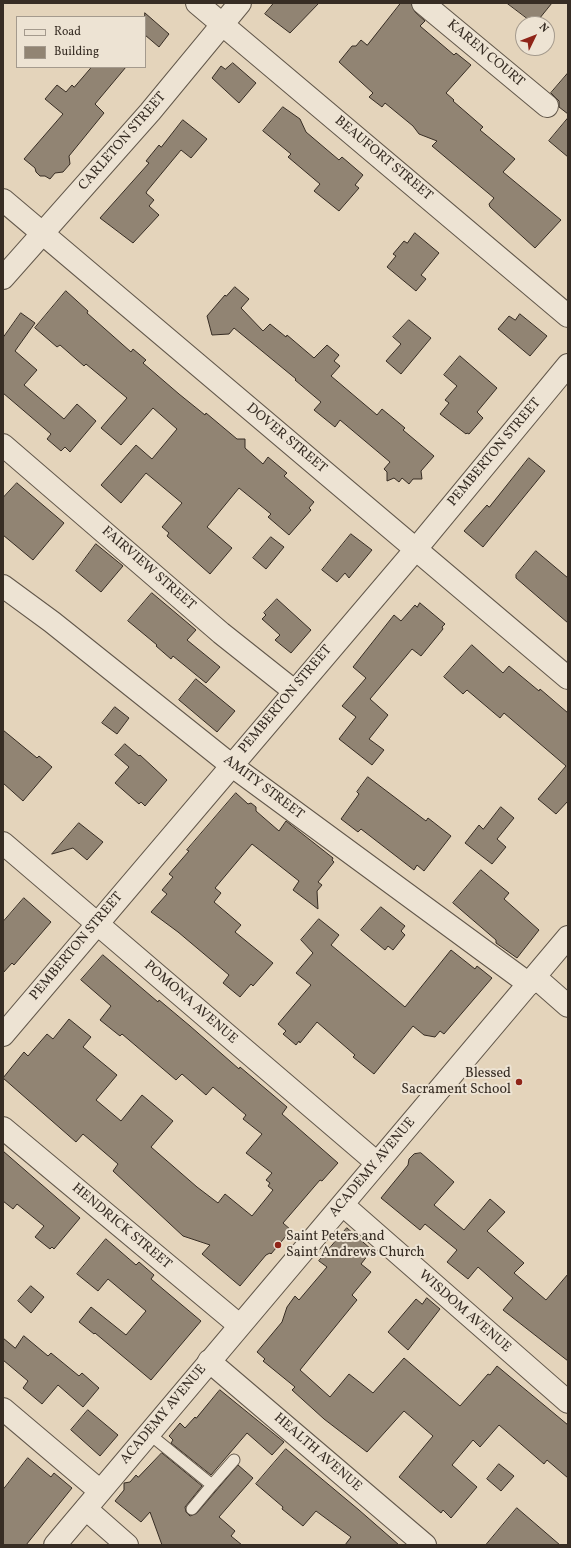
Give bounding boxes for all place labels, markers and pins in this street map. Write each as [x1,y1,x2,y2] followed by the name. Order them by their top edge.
[401,1066,511,1098] place label: Blessed Sacrament School
[514,1077,524,1087] marker: Blessed Sacrament School
[286,1229,425,1262] place label: Saint Peters and Saint Andrews Church
[273,1240,283,1250] marker: Saint Peters and Saint Andrews Church

